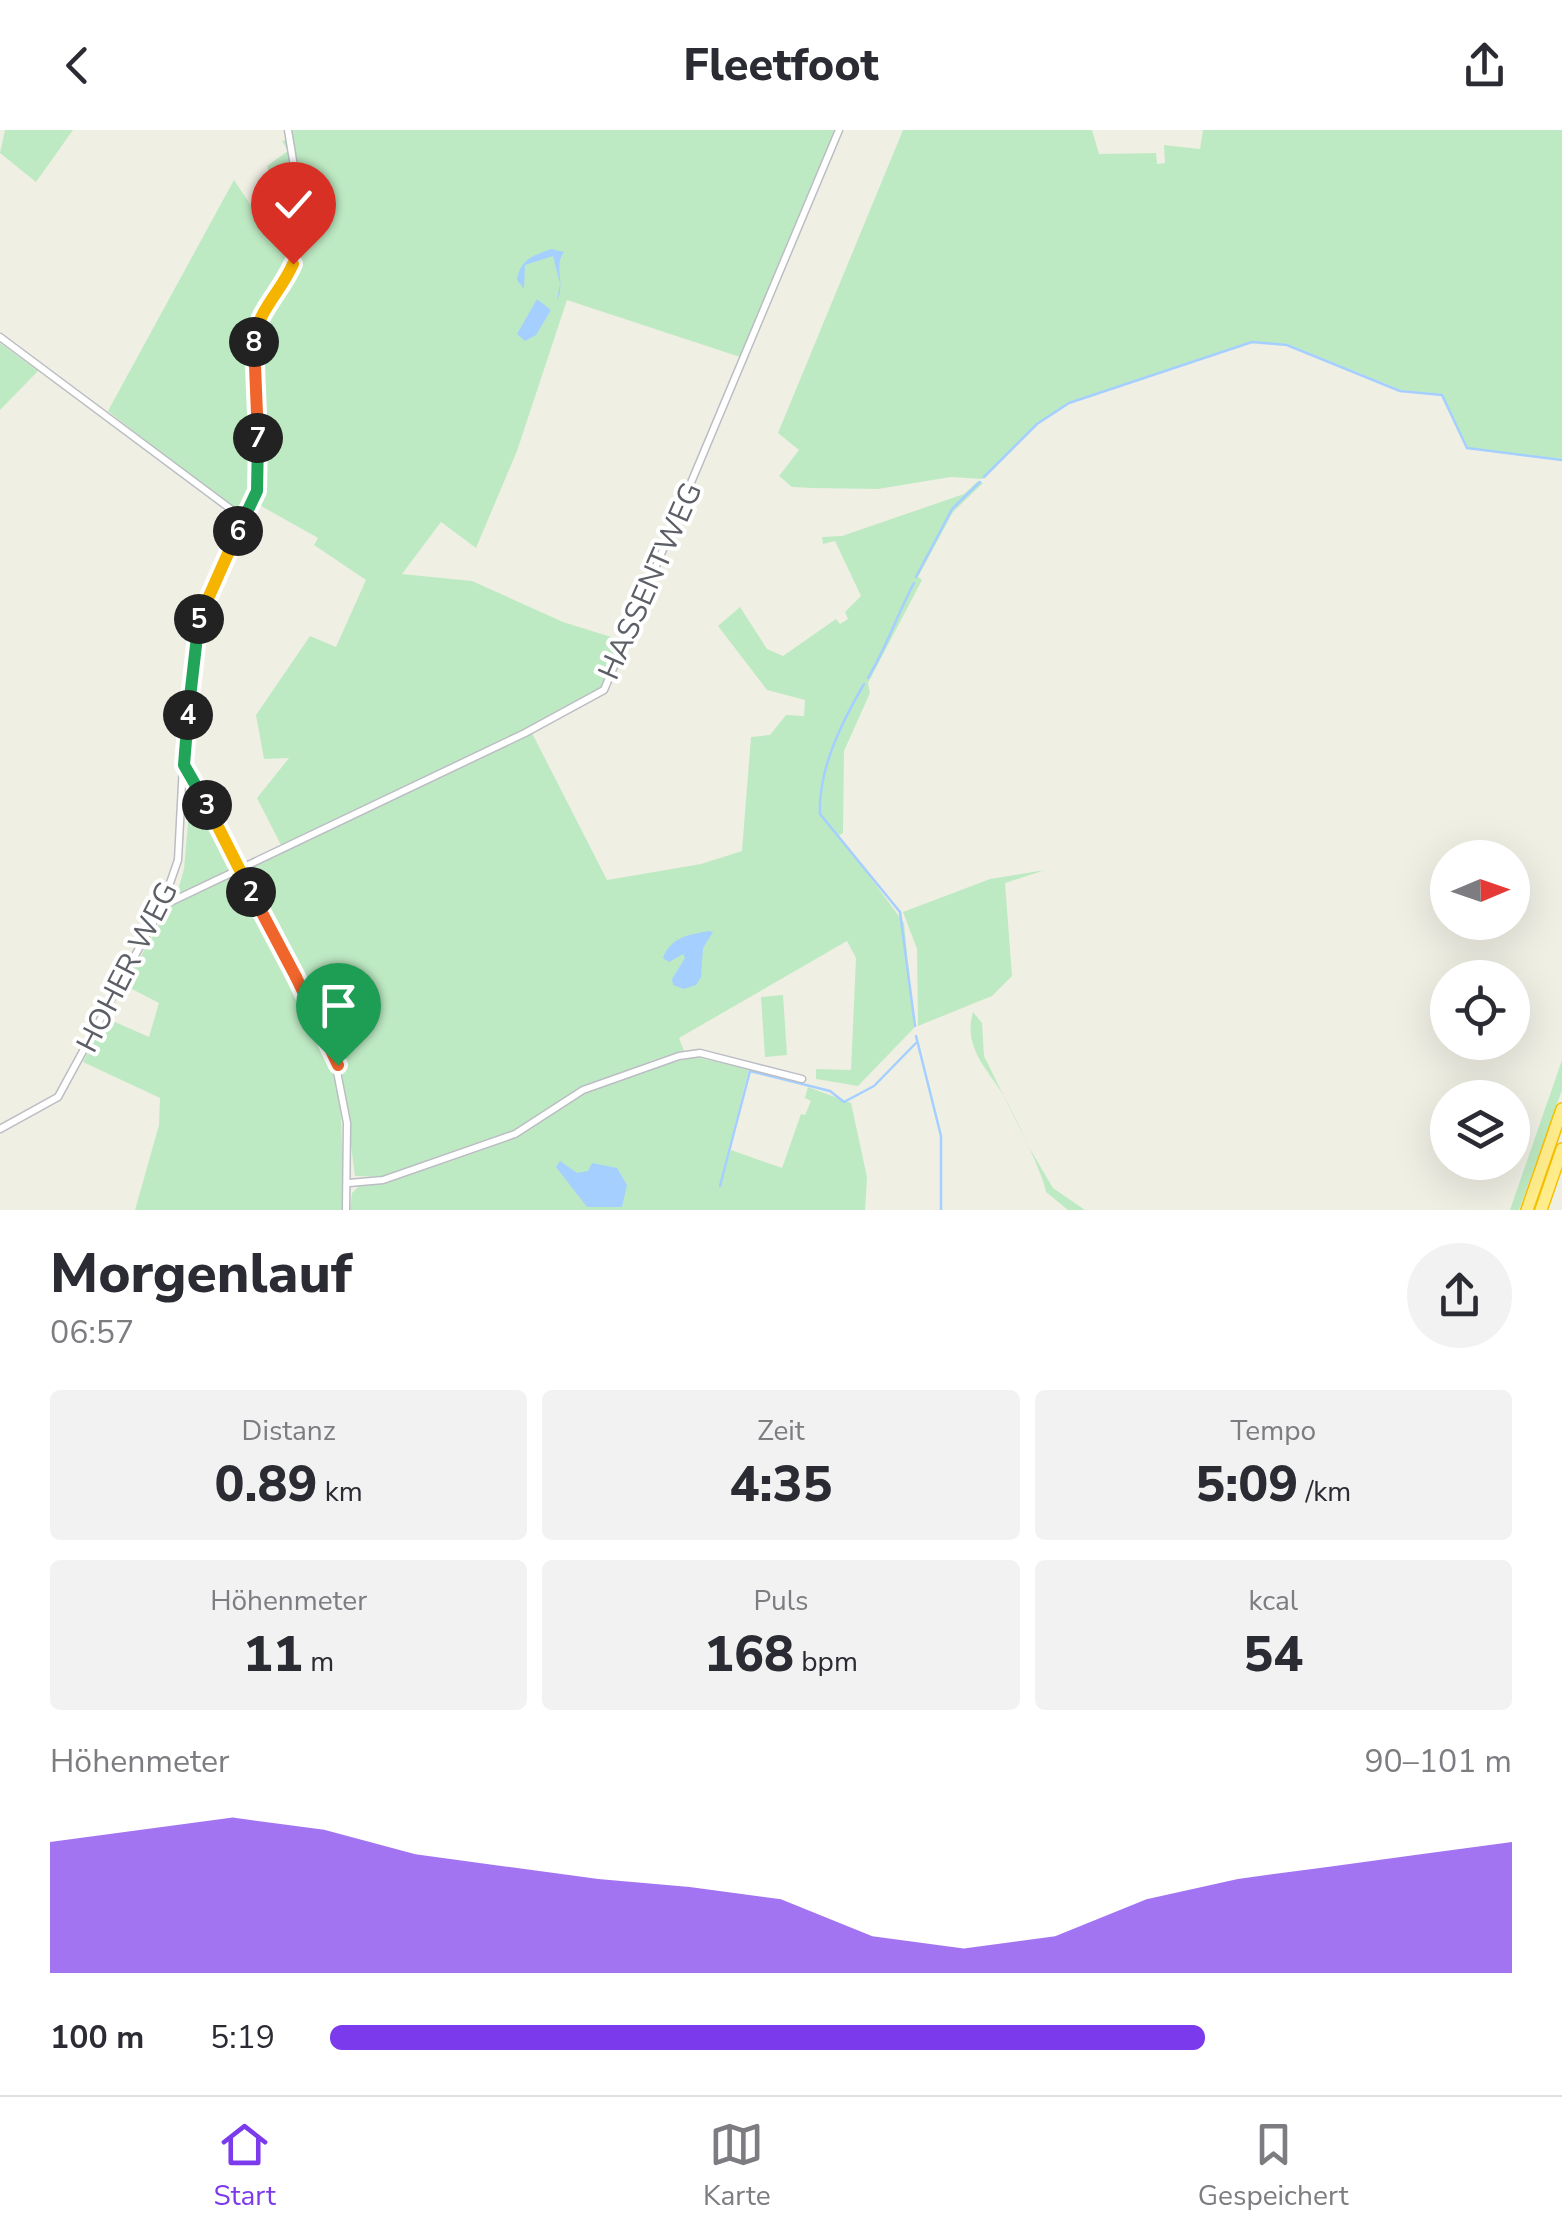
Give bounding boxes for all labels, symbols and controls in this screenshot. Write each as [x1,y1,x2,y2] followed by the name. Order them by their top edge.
[683,35,879,96] text: Fleetfoot
[50,38,105,93] icon: back
[1457,38,1512,93] icon: share
[251,162,336,265] pin
[266,177,321,232] icon: check
[229,317,279,367] pin: 8
[246,323,262,361] text: 8
[233,413,283,463] pin: 7
[250,419,266,457] text: 7
[589,476,712,686] street label: HASSENTWEG
[213,506,263,556] pin: 6
[230,512,246,550] text: 6
[174,594,224,644] pin: 5
[191,600,207,638] text: 5
[163,690,213,740] pin: 4
[180,696,196,734] text: 4
[182,780,232,830] pin: 3
[199,786,215,824] text: 3
[1430,840,1530,940] north arrow
[1430,840,1530,1180] map controls
[226,867,276,917] pin: 2
[243,873,259,911] text: 2
[67,875,188,1059] street label: HOHER WEG
[1430,960,1530,1060] button: locate
[296,963,381,1066] pin
[311,978,366,1033] icon: arrive
[1430,1080,1530,1180] button: layers
[50,1236,352,1311] text: Morgenlauf
[1407,1243,1512,1348] button: share
[50,1311,134,1354] text: 06:57
[242,1412,336,1450] text: Distanz
[757,1412,805,1450] text: Zeit
[1231,1412,1316,1450] text: Tempo
[215,1450,318,1519] text: 0.89
[729,1450,832,1519] text: 4:35
[1195,1450,1298,1519] text: 5:09
[318,1473,363,1511] text: km
[1298,1473,1351,1511] text: /km
[210,1582,367,1620] text: Höhenmeter
[754,1582,808,1620] text: Puls
[1249,1582,1298,1620] text: kcal
[243,1620,303,1689] text: 11
[704,1620,794,1689] text: 168
[1243,1620,1303,1689] text: 54
[303,1643,334,1681] text: m
[794,1643,858,1681] text: bpm
[50,1740,229,1783] text: Höhenmeter
[1364,1740,1512,1783] text: 90–101 m
[50,2016,144,2059] text: 100 m
[210,2016,275,2059] text: 5:19
[214,2117,276,2215] tab: Start
[703,2117,771,2215] tab: Karte
[1198,2117,1348,2215] tab: Gespeichert

